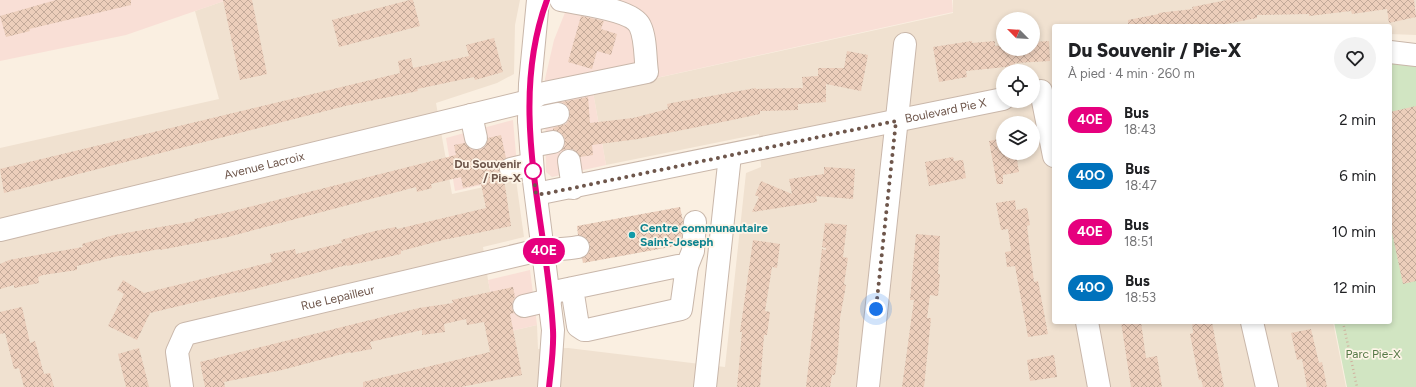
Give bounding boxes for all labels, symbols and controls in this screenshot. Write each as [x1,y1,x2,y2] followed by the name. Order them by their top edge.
[996,12,1040,56] north arrow
[996,12,1040,160] map controls
[1334,37,1376,79] button: heart
[1068,39,1241,62] text: Du Souvenir / Pie-X
[996,64,1040,108] button: locate
[1068,66,1195,81] text: À pied · 4 min · 260 m
[904,95,988,126] street label: Boulevard Pie X
[1124,104,1149,122] text: Bus
[1077,111,1103,128] text: 40E
[1339,111,1376,129] text: 2 min
[996,116,1040,160] button: layers
[1124,122,1156,137] text: 18:43
[223,149,306,182] street label: Avenue Lacroix
[454,157,522,185] place label: Du Souvenir / Pie-X
[1125,160,1150,178] text: Bus
[524,162,542,180] marker: Du Souvenir / Pie-X
[1076,167,1105,184] text: 40O
[1339,167,1376,185] text: 6 min
[1125,178,1157,193] text: 18:47
[1124,216,1149,234] text: Bus
[640,221,768,249] place label: Centre communautaire Saint-Joseph
[1077,223,1103,240] text: 40E
[1332,223,1376,241] text: 10 min
[627,230,637,240] marker: Centre communautaire Saint-Joseph
[1124,234,1153,249] text: 18:51
[521,238,567,264] line badge: 40E
[531,242,557,259] text: 40E
[1125,272,1150,290] text: Bus
[1076,279,1105,296] text: 40O
[1333,279,1376,297] text: 12 min
[300,282,376,313] street label: Rue Lepailleur
[1125,290,1156,305] text: 18:53
[866,299,886,319] your location
[1345,347,1401,361] park label: Parc Pie-X

